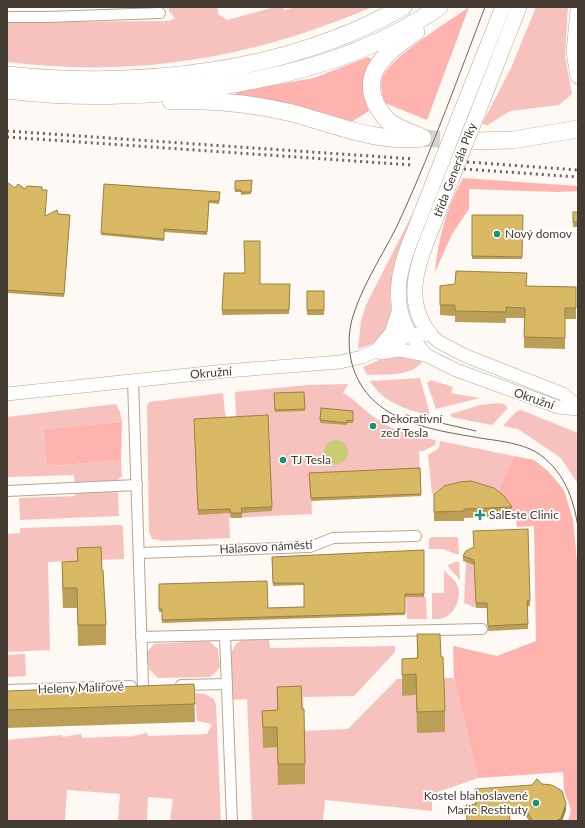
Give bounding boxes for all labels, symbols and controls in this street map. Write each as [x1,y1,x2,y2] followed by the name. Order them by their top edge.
[430,120,480,219] street label: třída Generála Píky
[505,226,573,241] place label: Nový domov
[492,229,502,239] marker: Nový domov
[190,363,233,382] street label: Okružní
[512,385,557,413] street label: Okružní
[381,411,443,440] place label: Dekorativní zeď Tesla
[368,421,378,431] marker: Dekorativní zeď Tesla
[291,452,331,467] place label: TJ Tesla
[278,455,288,465] marker: TJ Tesla
[489,507,559,522] place label: SalEste Clinic
[474,509,486,521] marker: SalEste Clinic
[219,537,313,556] street label: Halasovo náměstí
[38,679,124,696] street label: Heleny Malířové
[424,788,529,817] place label: Kostel blahoslavené Marie Restituty
[531,798,541,808] marker: Kostel blahoslavené Marie Restituty

